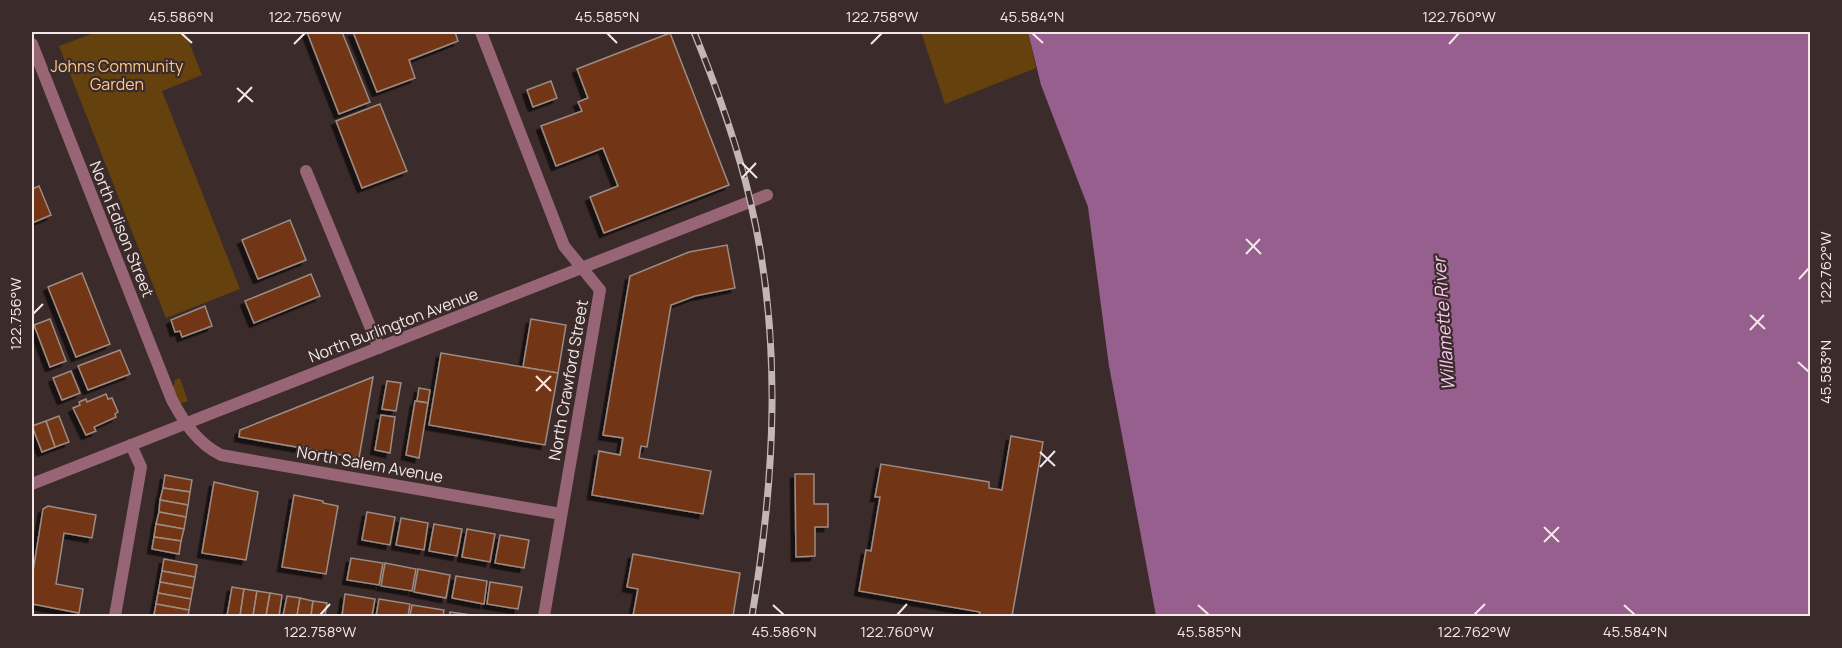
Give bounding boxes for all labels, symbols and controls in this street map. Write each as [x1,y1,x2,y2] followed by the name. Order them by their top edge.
[148,6,214,27] text: 45.586°N
[268,6,342,27] text: 122.756°W
[575,6,639,27] text: 45.585°N
[846,6,918,27] text: 122.758°W
[1000,6,1064,27] text: 45.584°N
[1422,6,1496,27] text: 122.760°W
[51,55,184,95] park label: Johns Community Garden
[85,158,159,300] street label: North Edison Street
[1815,232,1836,304] text: 122.762°W
[1426,254,1460,391] water label: Willamette River
[5,277,26,351] text: 122.756°W
[305,283,481,367] street label: North Burlington Avenue
[543,298,593,462] street label: North Crawford Street
[1815,340,1836,404] text: 45.583°N
[295,440,445,488] street label: North Salem Avenue
[284,621,356,642] text: 122.758°W
[751,621,817,642] text: 45.586°N
[860,621,934,642] text: 122.760°W
[1177,621,1241,642] text: 45.585°N
[1438,621,1510,642] text: 122.762°W
[1603,621,1667,642] text: 45.584°N

